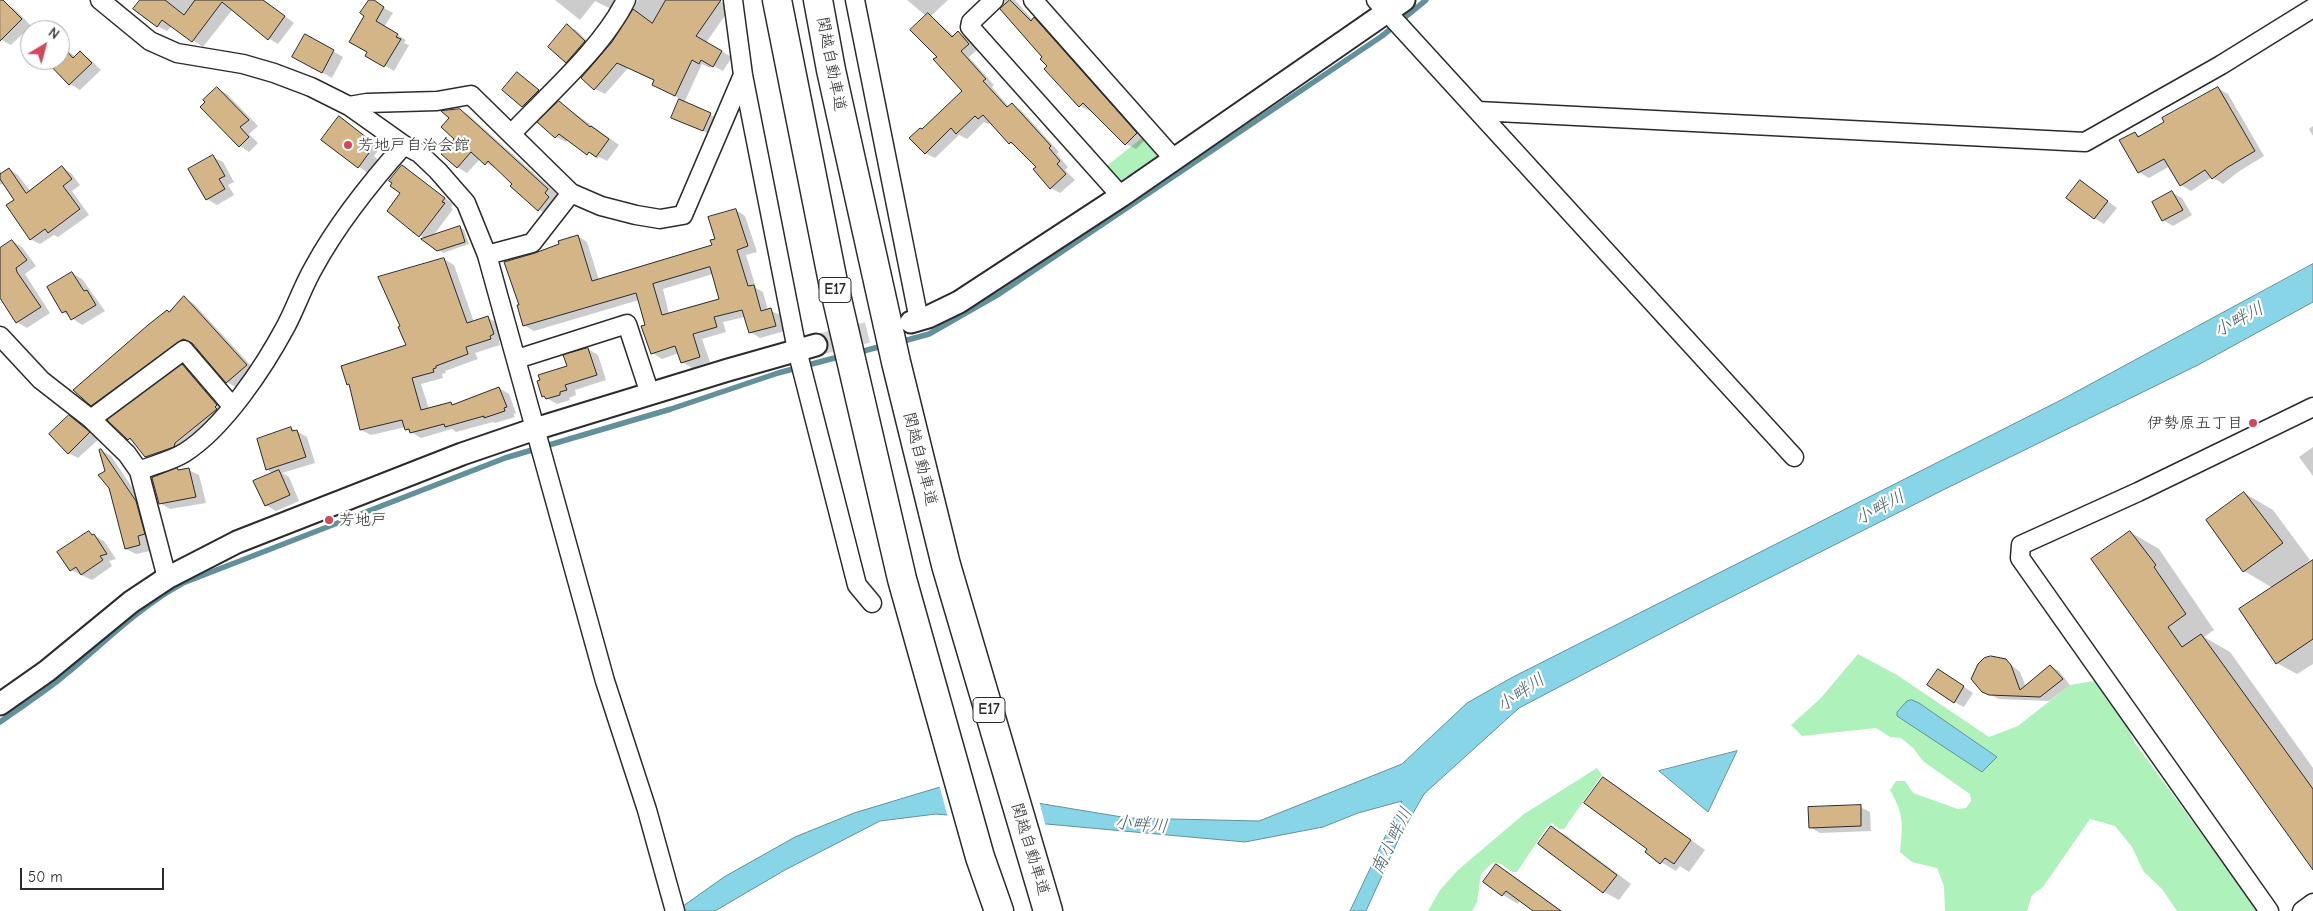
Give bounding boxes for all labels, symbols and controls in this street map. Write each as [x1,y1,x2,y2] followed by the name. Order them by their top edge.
[812,15,850,113] street label: 関越自動車道
[20,20,70,70] north arrow
[45,24,62,43] text: N
[358,135,470,155] place label: 芳地戸自治会館
[342,139,354,151] marker: 芳地戸自治会館
[819,278,851,302] road number: E17
[2210,298,2268,342] water label: 小畔川
[899,410,941,508] street label: 関越自動車道
[2147,413,2243,433] place label: 伊勢原五丁目
[2247,417,2259,429] marker: 伊勢原五丁目
[1851,486,1909,530] water label: 小畔川
[339,510,387,530] place label: 芳地戸
[323,514,335,526] marker: 芳地戸
[1493,669,1549,717] water label: 小畔川
[973,698,1005,722] road number: E17
[1007,800,1053,898] street label: 関越自動車道
[1367,804,1417,878] water label: 南小畔川
[1113,812,1169,838] water label: 小畔川
[22,858,166,890] scale bar
[28,868,63,886] text: 50 m

